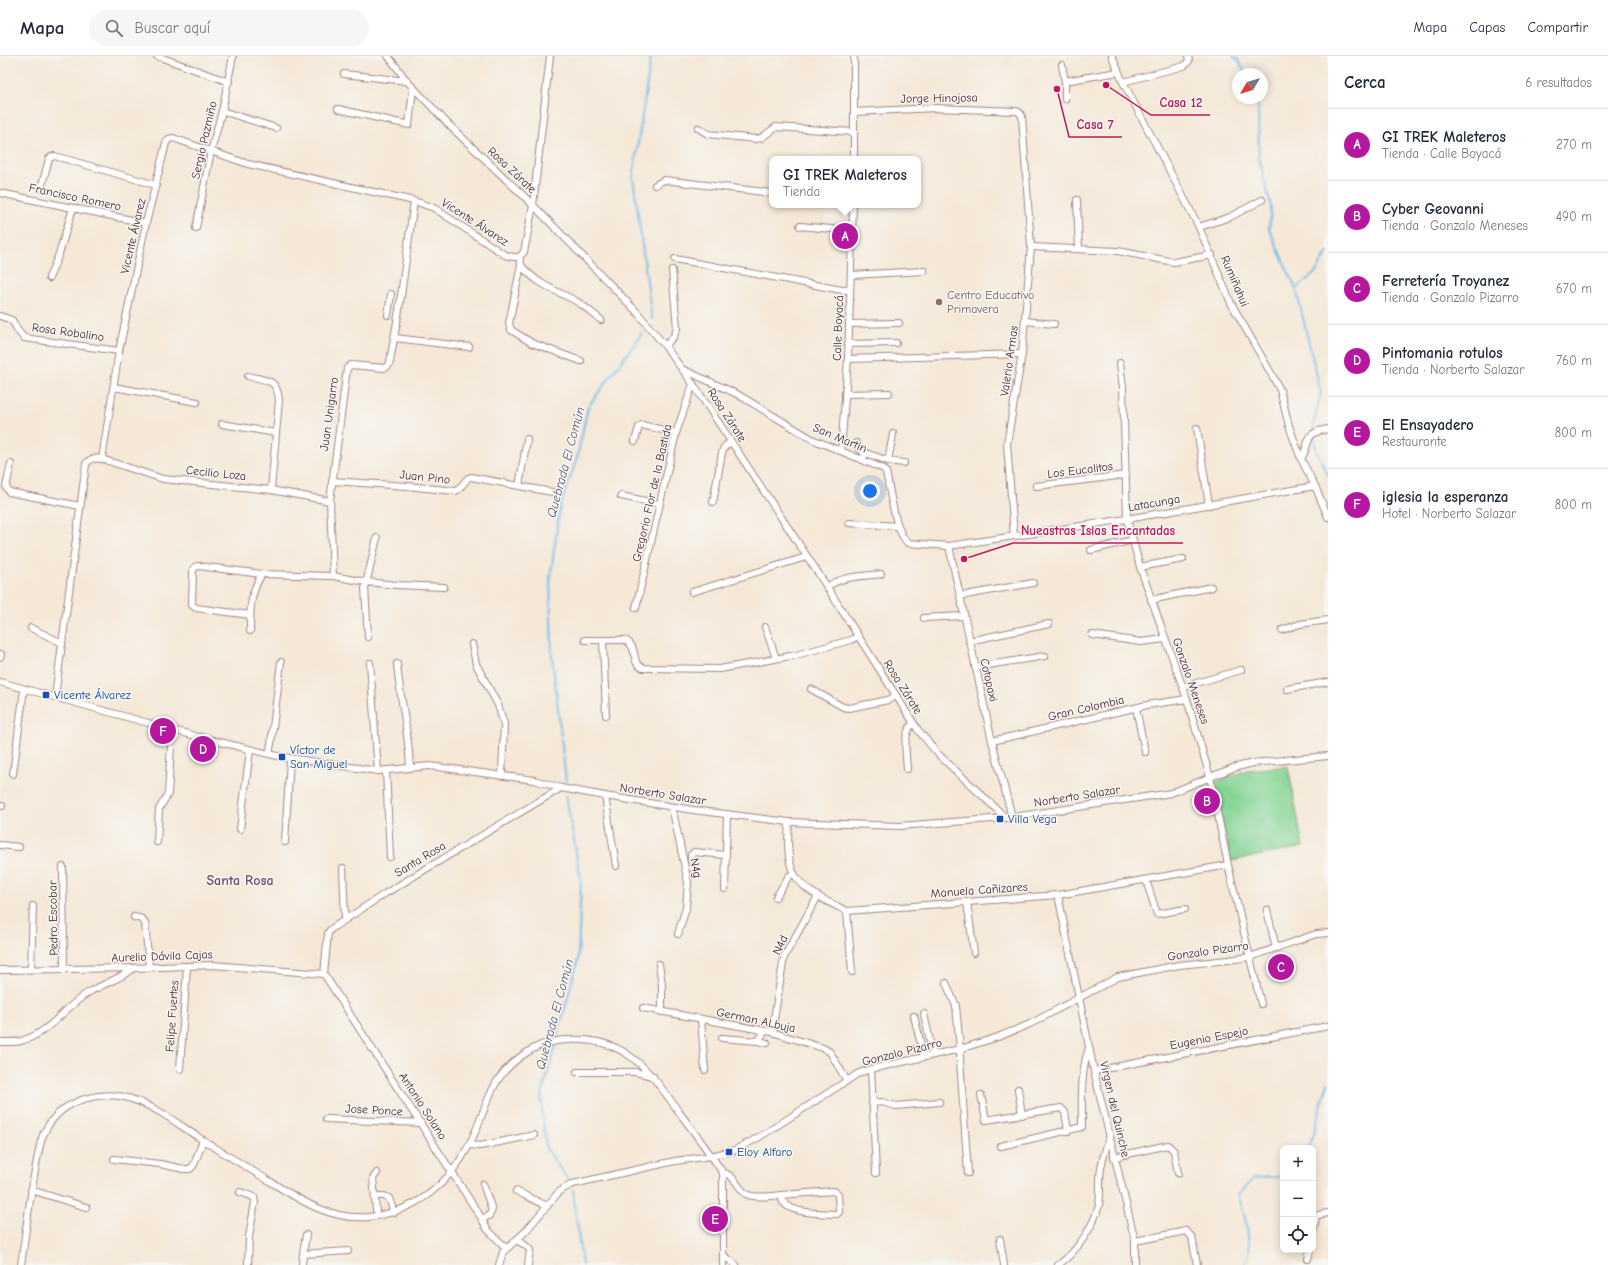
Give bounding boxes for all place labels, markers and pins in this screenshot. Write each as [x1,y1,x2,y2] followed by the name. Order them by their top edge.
[1151,90,1210,115] callout: Casa 12
[1069,112,1122,137] callout: Casa 7
[832,221,858,251] pin: A
[947,288,1034,316] place label: Centro Educativo Primavera
[934,297,944,307] marker: Centro Educativo Primavera
[1013,518,1183,543] callout: Nueastras Islas Encantadas
[54,688,132,702] place label: Vicente Álvarez
[41,690,51,700] marker: Vicente Álvarez
[150,716,176,746] pin: F
[190,734,216,764] pin: D
[290,743,347,771] place label: Víctor de San Miguel
[277,752,287,762] marker: Víctor de San Miguel
[1194,786,1220,816] pin: B
[1008,812,1057,826] place label: Villa Vega
[995,814,1005,824] marker: Villa Vega
[1268,952,1294,982] pin: C
[737,1145,792,1159] place label: Eloy Alfaro
[724,1147,734,1157] marker: Eloy Alfaro
[702,1204,728,1234] pin: E

